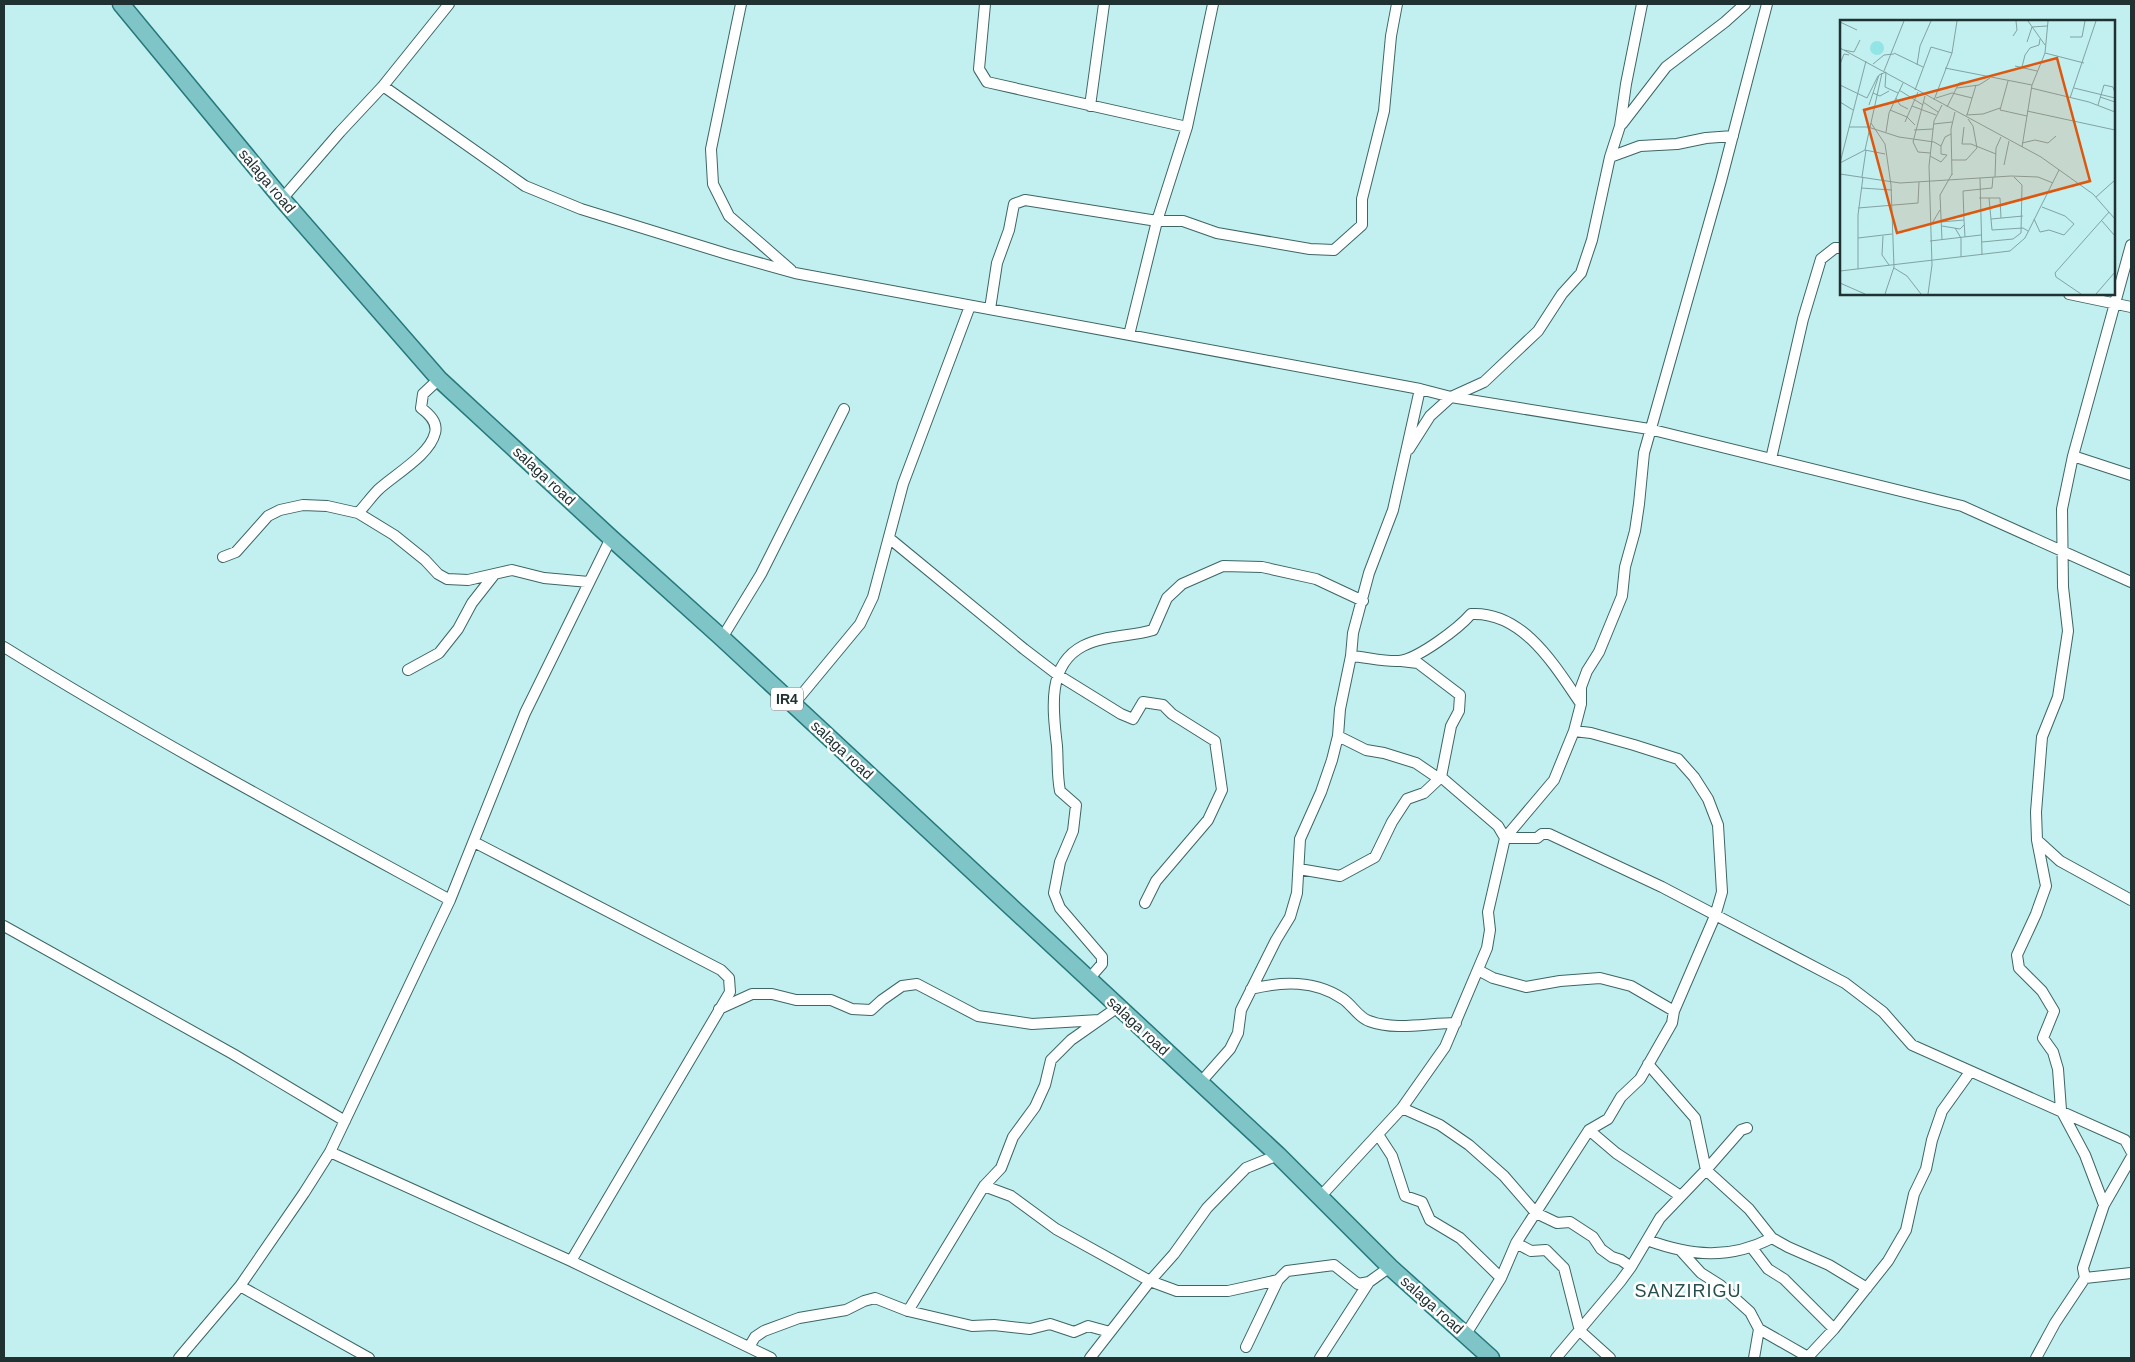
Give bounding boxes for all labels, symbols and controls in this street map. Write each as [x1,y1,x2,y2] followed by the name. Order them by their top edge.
[1840,20,2115,295] inset map
[236,145,299,216] street label: salaga road
[510,443,579,509] street label: salaga road
[771,688,803,711] road number: IR4
[808,717,877,783] street label: salaga road
[1104,993,1173,1059] street label: salaga road
[1398,1272,1467,1337] street label: salaga road
[1634,1281,1742,1301] district label: SANZIRIGU

